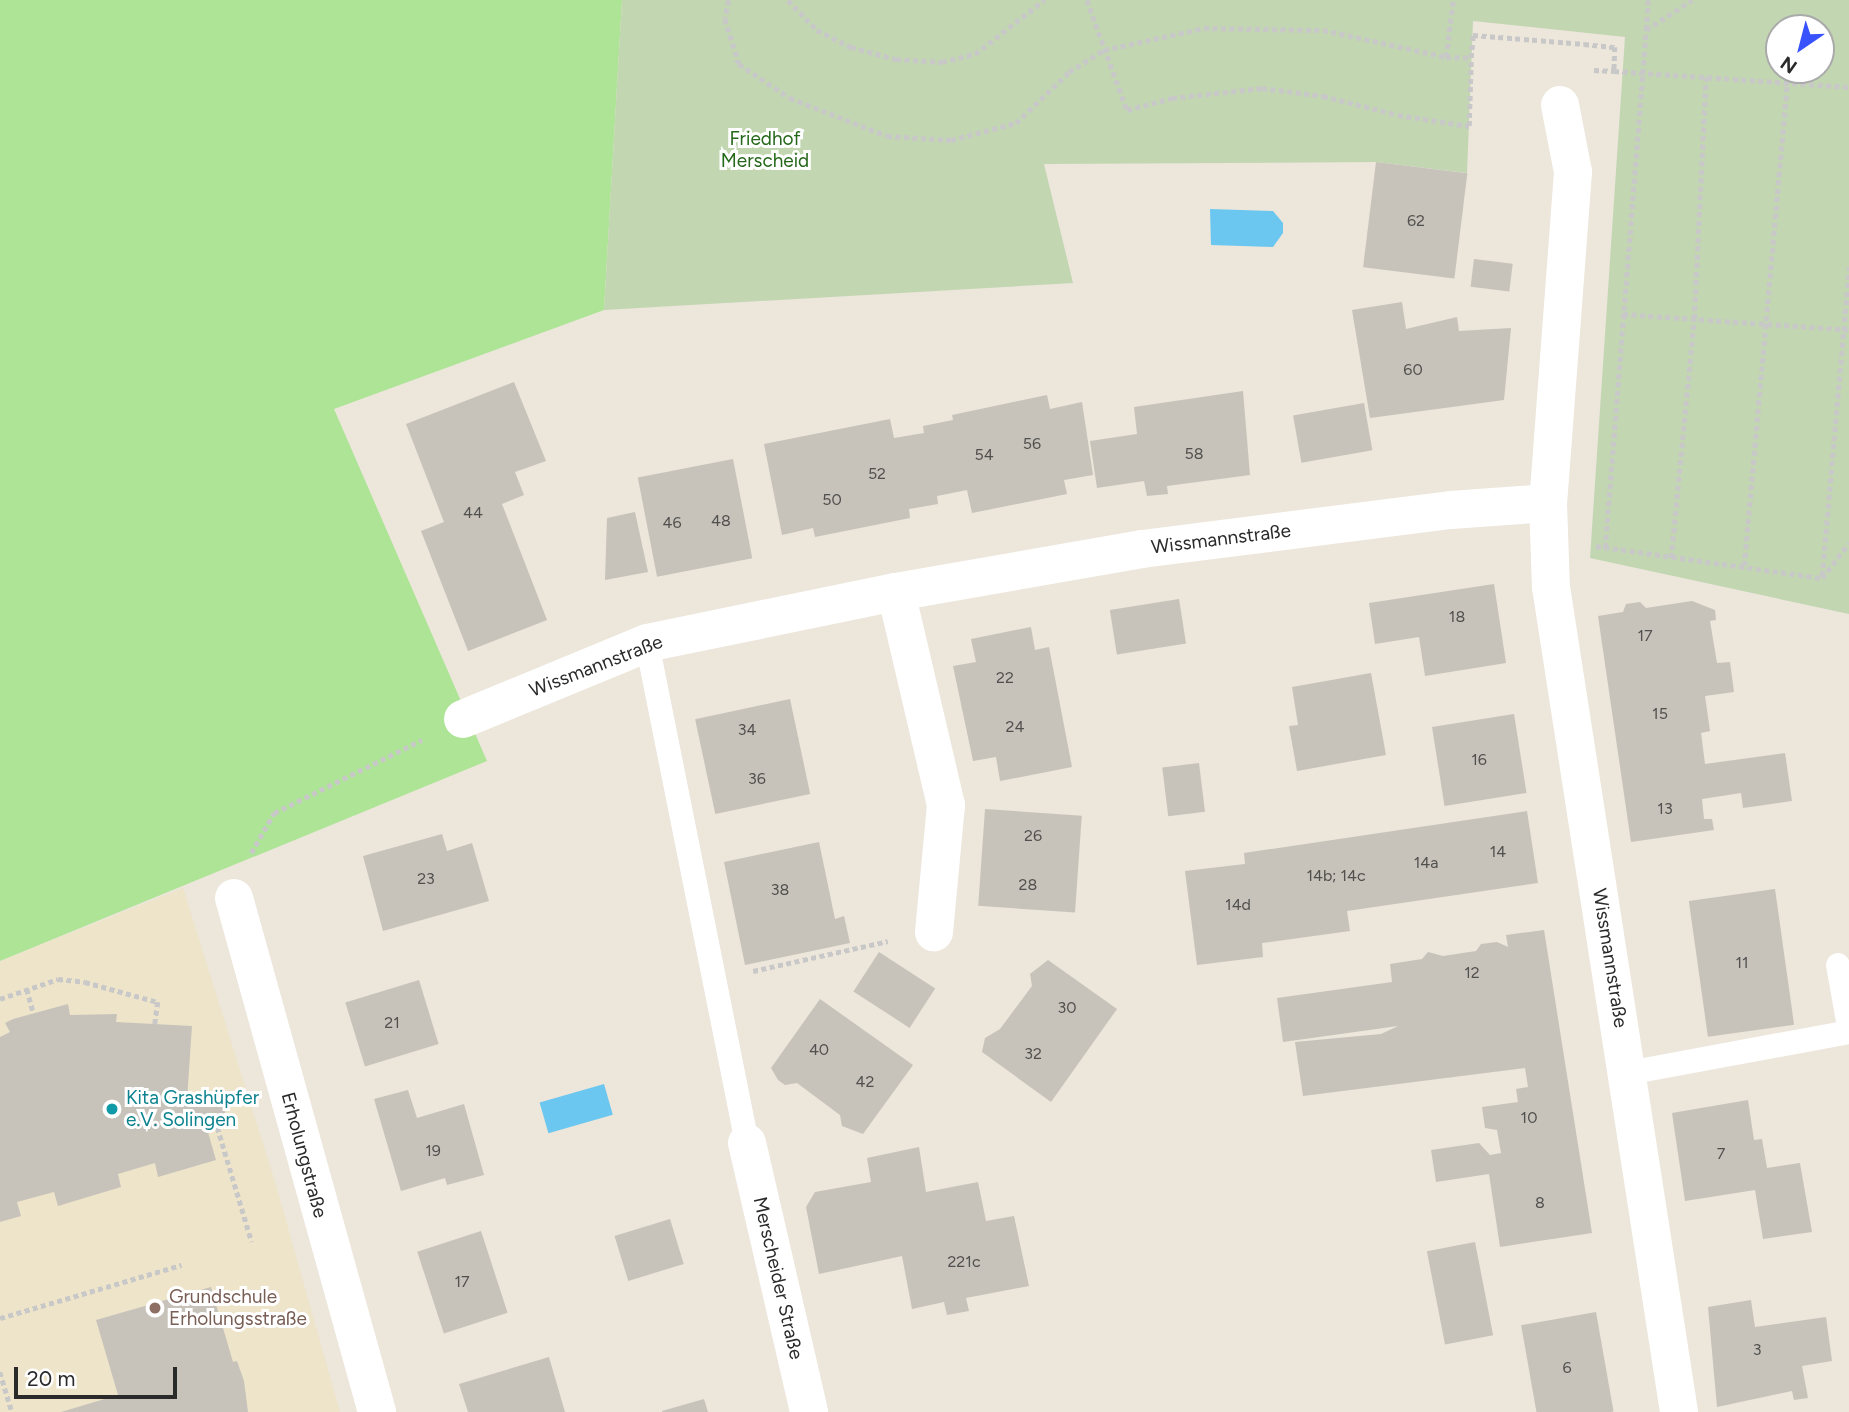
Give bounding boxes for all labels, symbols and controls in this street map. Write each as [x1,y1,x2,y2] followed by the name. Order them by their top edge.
[1765,14,1835,84] north arrow
[1776,51,1801,79] text: N
[721,128,809,172] park label: Friedhof Merscheid
[1407,211,1425,231] house number: 62
[1403,360,1423,380] house number: 60
[1023,434,1041,454] house number: 56
[1184,444,1204,464] house number: 58
[974,445,994,465] house number: 54
[868,464,886,484] house number: 52
[822,490,842,510] house number: 50
[463,503,483,523] house number: 44
[711,511,731,531] house number: 48
[663,513,681,533] house number: 46
[1150,519,1292,559] street label: Wissmannstraße
[1449,607,1465,627] house number: 18
[1637,626,1653,646] house number: 17
[526,630,666,702] street label: Wissmannstraße
[996,668,1014,688] house number: 22
[1652,704,1668,724] house number: 15
[1006,717,1024,737] house number: 24
[738,720,756,740] house number: 34
[1471,750,1487,770] house number: 16
[748,769,766,789] house number: 36
[1657,799,1673,819] house number: 13
[1024,826,1042,846] house number: 26
[1490,842,1506,862] house number: 14
[1414,853,1438,873] house number: 14a
[1306,866,1366,886] house number: 14b; 14c
[417,869,435,889] house number: 23
[1019,875,1037,895] house number: 28
[771,880,789,900] house number: 38
[1588,887,1632,1029] street label: Wissmannstraße
[1225,895,1251,915] house number: 14d
[1735,953,1749,973] house number: 11
[1464,963,1480,983] house number: 12
[1058,998,1076,1018] house number: 30
[384,1013,400,1033] house number: 21
[809,1040,829,1060] house number: 40
[1024,1044,1042,1064] house number: 32
[856,1072,874,1092] house number: 42
[126,1087,259,1131] place label: Kita Grashüpfer e.V. Solingen
[276,1090,332,1220] street label: Erholungstraße
[104,1101,120,1117] marker: Kita Grashüpfer e.V. Solingen
[1521,1108,1537,1128] house number: 10
[425,1141,441,1161] house number: 19
[1717,1144,1725,1164] house number: 7
[1535,1193,1545,1213] house number: 8
[748,1195,808,1361] street label: Merscheider Straße
[947,1252,981,1272] house number: 221c
[454,1272,470,1292] house number: 17
[169,1286,307,1330] place label: Grundschule Erholungsstraße
[147,1300,163,1316] marker: Grundschule Erholungsstraße
[1753,1340,1761,1360] house number: 3
[18,1352,180,1396] scale bar
[1562,1358,1572,1378] house number: 6
[27,1366,75,1391] text: 20 m

